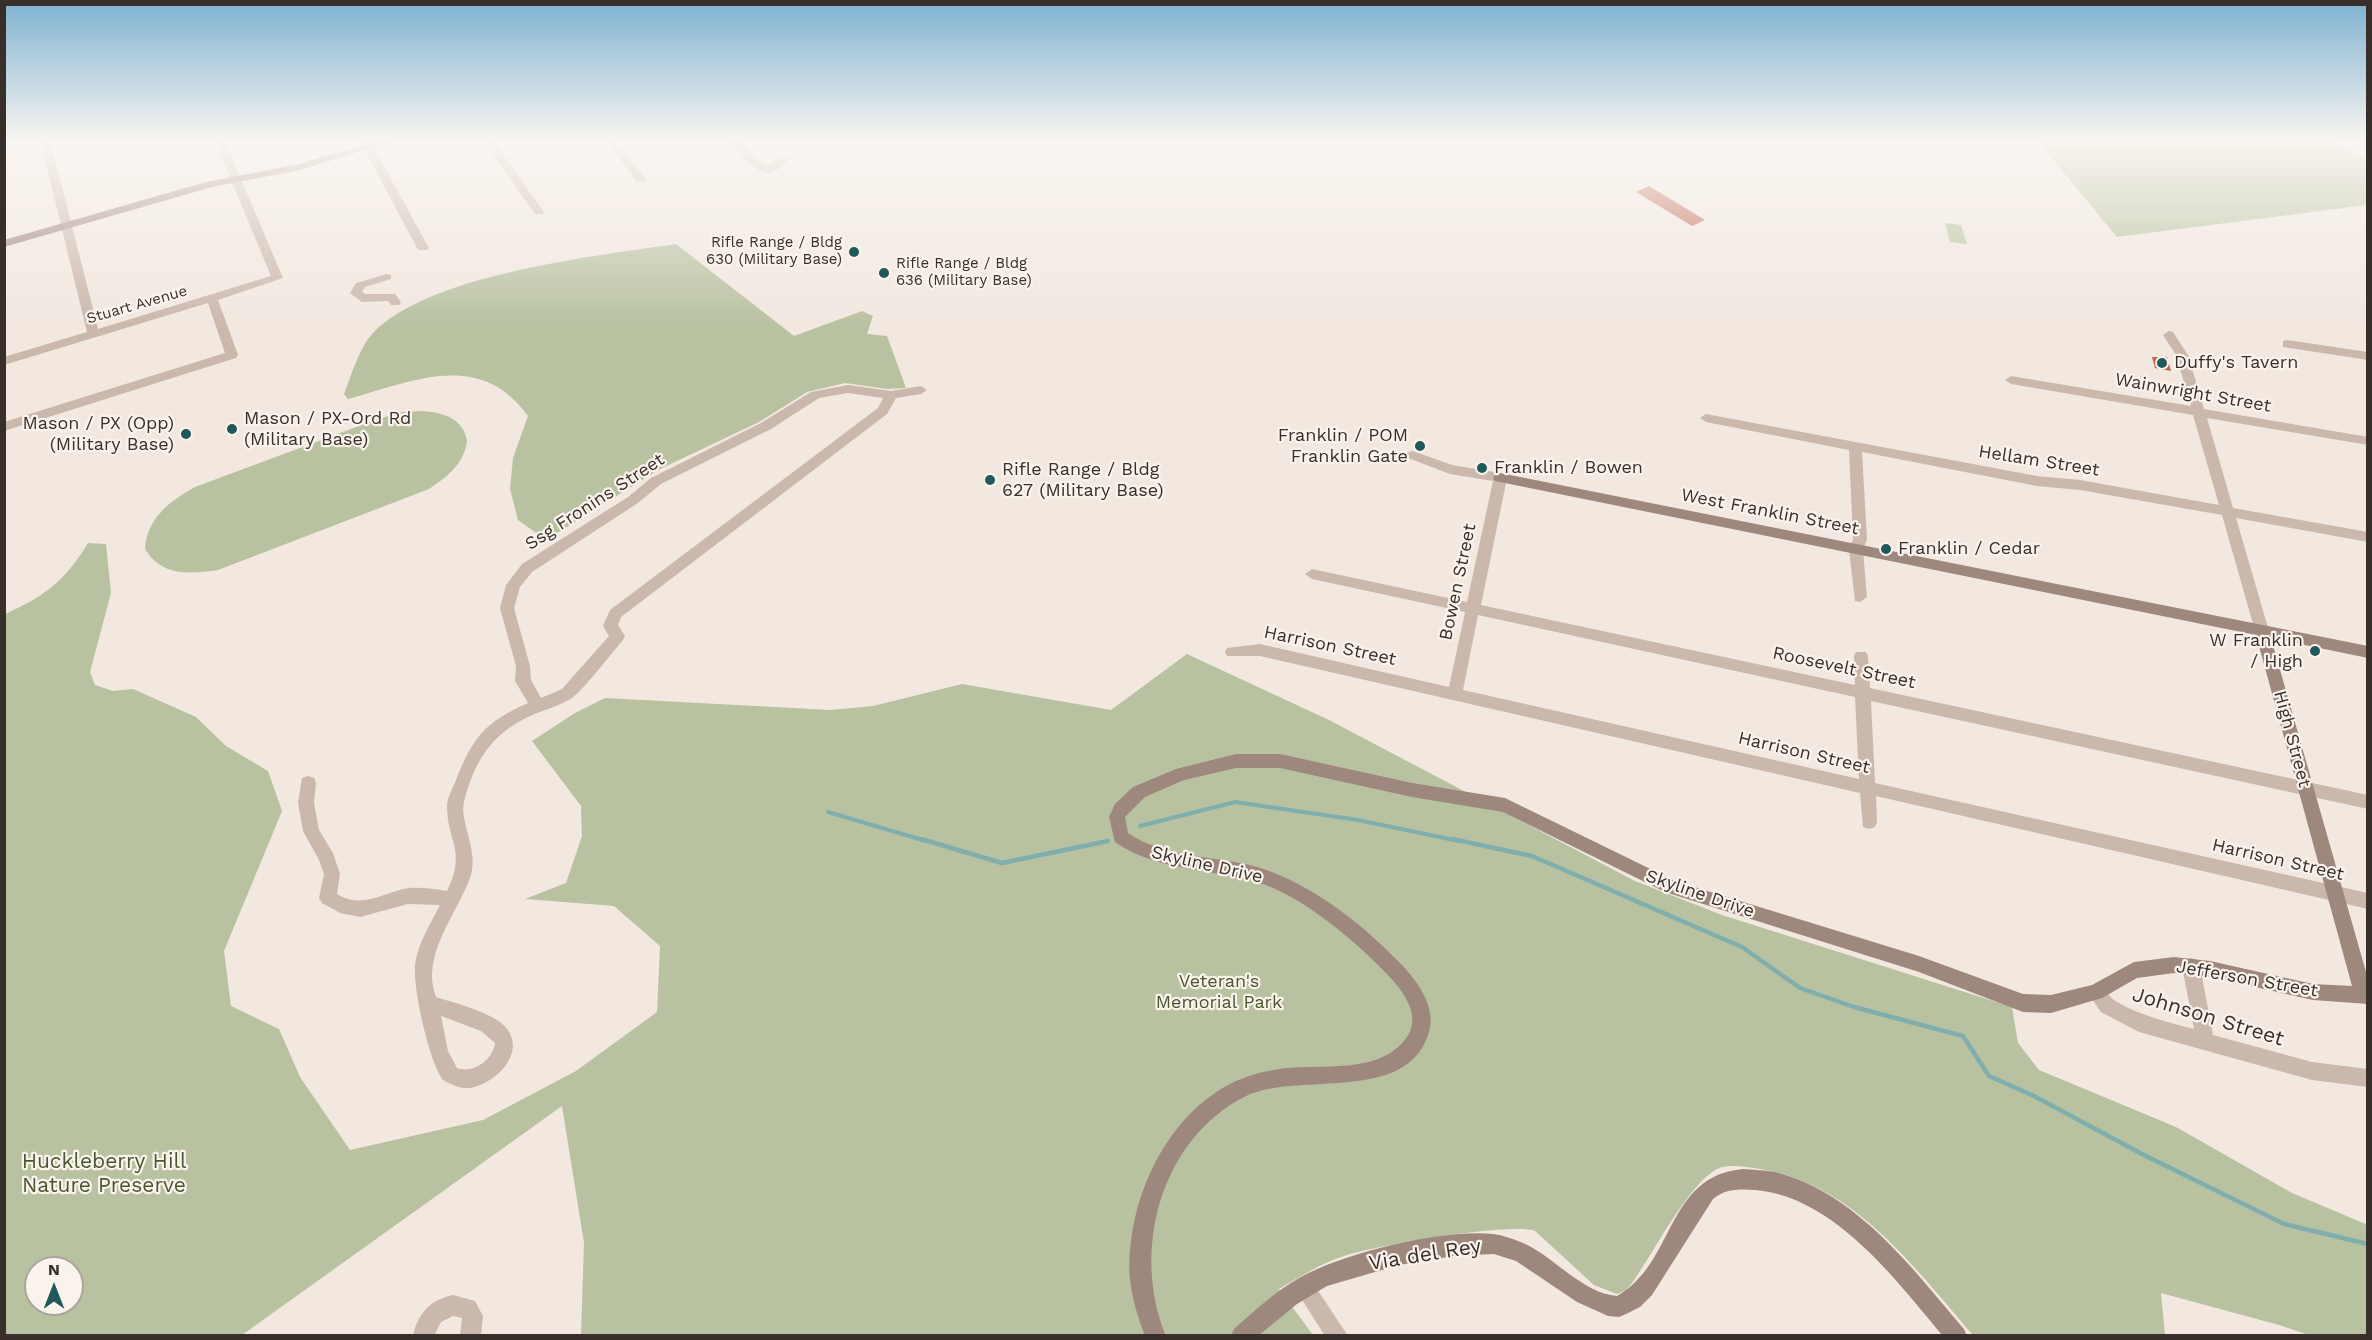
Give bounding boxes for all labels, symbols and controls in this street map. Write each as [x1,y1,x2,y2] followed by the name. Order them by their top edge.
[706,234,842,269] place label: Rifle Range / Bldg 630 (Military Base)
[847,245,861,259] marker: Rifle Range / Bldg 630 (Military Base)
[896,255,1032,290] place label: Rifle Range / Bldg 636 (Military Base)
[877,266,891,280] marker: Rifle Range / Bldg 636 (Military Base)
[85,282,189,328] street label: Stuart Avenue
[2174,352,2298,374] place label: Duffy's Tavern
[2155,356,2169,370] marker: Duffy's Tavern
[2113,369,2273,417] street label: Wainwright Street
[244,408,411,450] place label: Mason / PX-Ord Rd (Military Base)
[23,413,174,456] place label: Mason / PX (Opp) (Military Base)
[225,422,239,436] marker: Mason / PX-Ord Rd (Military Base)
[1278,425,1408,468] place label: Franklin / POM Franklin Gate
[179,427,193,441] marker: Mason / PX (Opp) (Military Base)
[1413,439,1427,453] marker: Franklin / POM Franklin Gate
[1977,441,2101,481] street label: Hellam Street
[521,449,669,555] street label: Ssg Fronins Street
[1494,457,1643,479] place label: Franklin / Bowen
[1002,459,1164,502] place label: Rifle Range / Bldg 627 (Military Base)
[1475,461,1489,475] marker: Franklin / Bowen
[983,473,997,487] marker: Rifle Range / Bldg 627 (Military Base)
[1679,484,1861,540] street label: West Franklin Street
[1435,522,1481,642] street label: Bowen Street
[1898,538,2040,560] place label: Franklin / Cedar
[1879,542,1893,556] marker: Franklin / Cedar
[1262,621,1398,671] street label: Harrison Street
[2209,630,2303,672] place label: W Franklin / High
[1771,642,1917,694] street label: Roosevelt Street
[2308,644,2322,658] marker: W Franklin / High
[2269,688,2315,790] street label: High Street
[1736,727,1872,779] street label: Harrison Street
[2210,834,2346,886] street label: Harrison Street
[1149,842,1265,888] street label: Skyline Drive
[1643,865,1757,923] street label: Skyline Drive
[2175,956,2319,1002] street label: Jefferson Street
[1156,971,1282,1014] park label: Veteran's Memorial Park
[2129,982,2287,1052] street label: Johnson Street
[22,1149,186,1199] park label: Huckleberry Hill Nature Preserve
[1367,1234,1483,1276] street label: Via del Rey
[24,1256,84,1316] north arrow
[48,1260,60,1279] text: N

